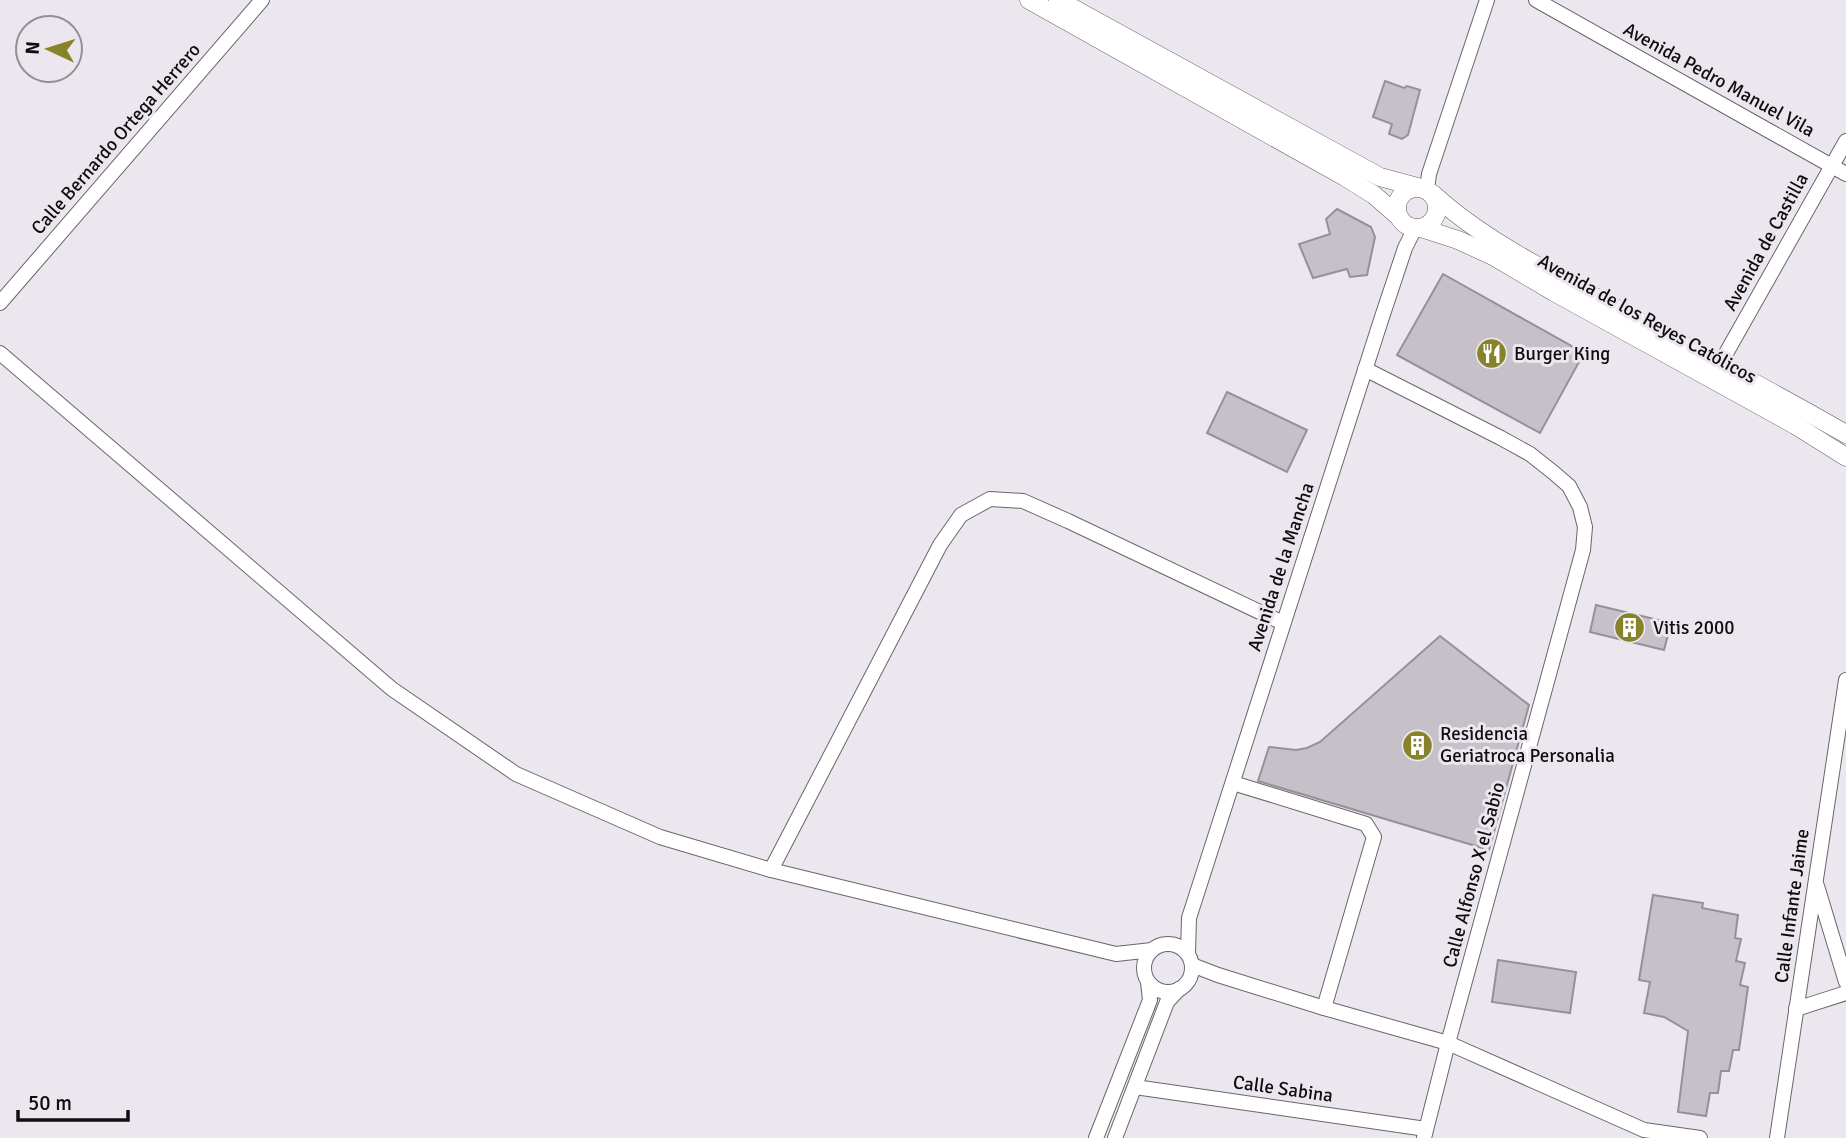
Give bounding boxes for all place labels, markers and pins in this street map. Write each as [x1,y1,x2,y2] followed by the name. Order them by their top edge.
[1474,337,1508,371] restaurant icon: Burger King
[1514,342,1610,366] place label: Burger King
[1613,611,1647,645] building icon: Vitis 2000
[1653,616,1734,640] place label: Vitis 2000
[1440,722,1615,768] place label: Residencia Geriatroca Personalia
[1400,728,1434,762] building icon: Residencia Geriatroca Personalia

